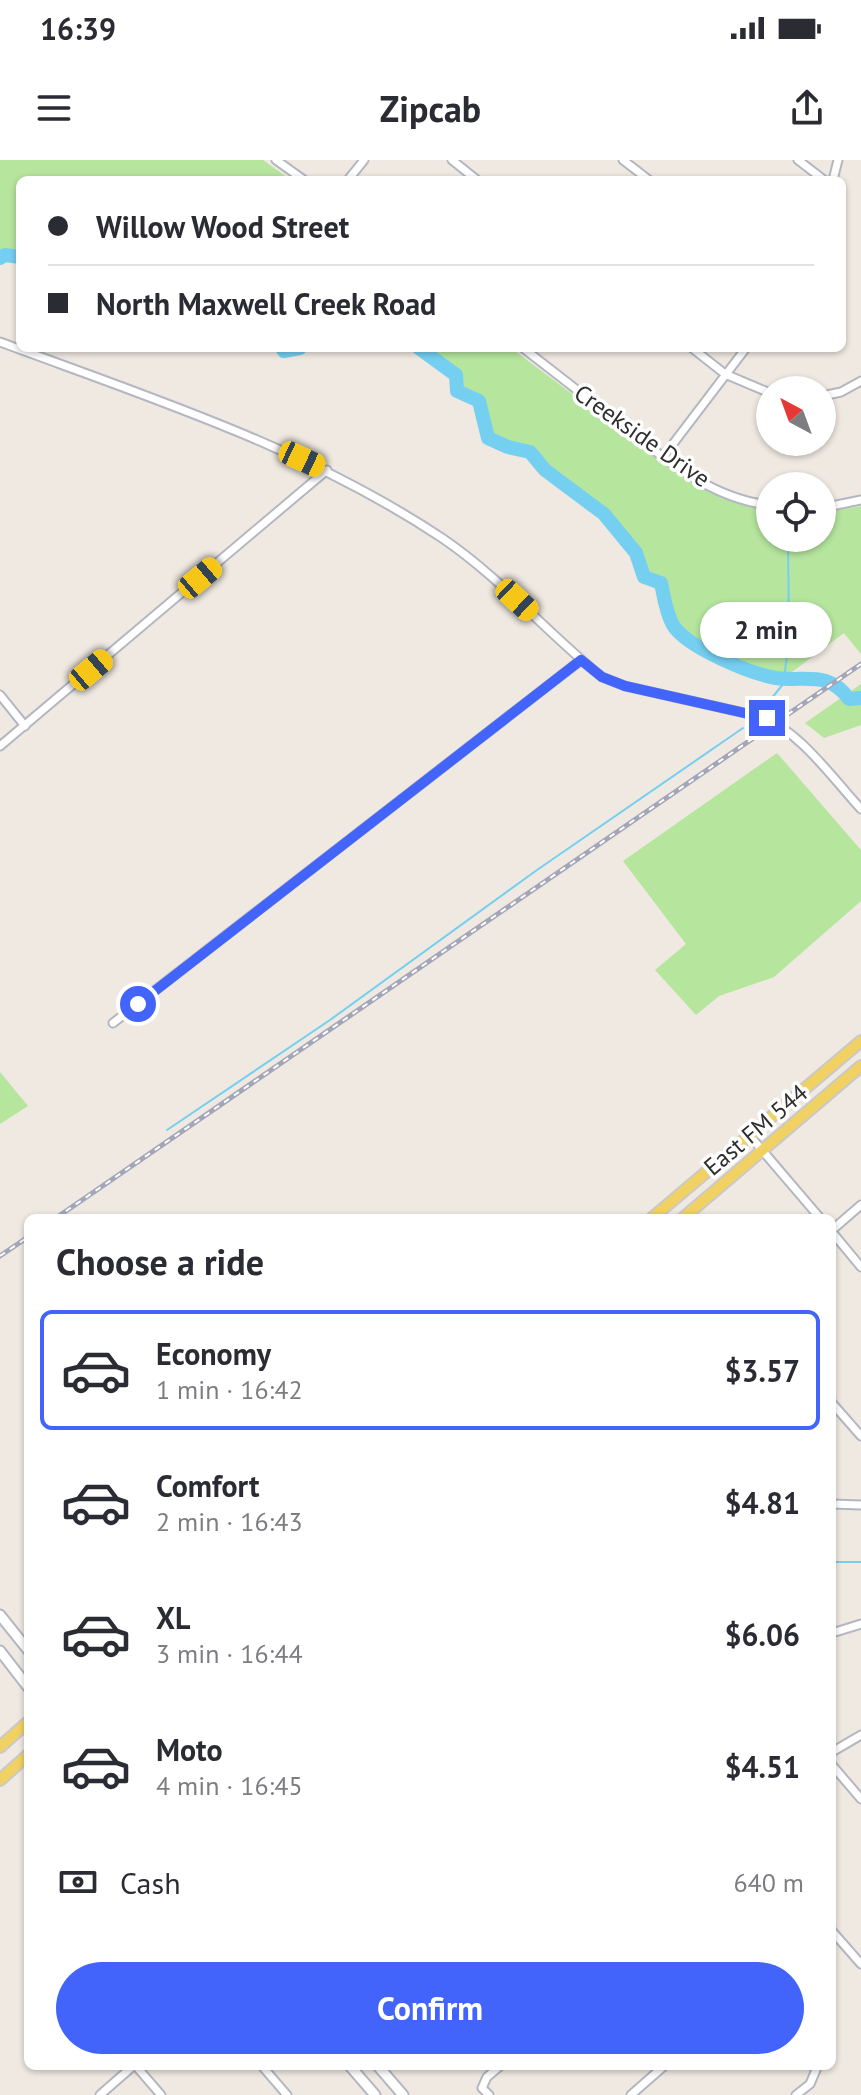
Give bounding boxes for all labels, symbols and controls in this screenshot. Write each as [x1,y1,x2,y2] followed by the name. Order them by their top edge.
[40,9,116,48] text: 16:39
[380,85,481,132] text: Zipcab
[32,86,76,130] icon: menu
[785,86,829,130] icon: share
[96,207,349,246] text: Willow Wood Street
[96,284,436,323] text: North Maxwell Creek Road
[756,376,836,456] north arrow
[756,376,836,552] map controls
[568,377,716,494] street label: Creekside Drive
[275,438,329,480] car
[756,472,836,552] button: locate
[174,553,226,603] car
[491,575,543,625] car
[701,602,833,658] callout: 2 min
[734,613,798,646] text: 2 min
[65,645,117,695] car
[749,700,785,736] route end
[120,986,156,1022] route start
[697,1077,814,1182] street label: East FM 544
[56,1238,264,1285] text: Choose a ride
[60,1334,132,1406] icon: car
[156,1334,271,1373] text: Economy
[725,1351,800,1390] text: $3.57
[156,1373,303,1406] text: 1 min · 16:42
[60,1466,132,1538] icon: car
[156,1466,259,1505] text: Comfort
[725,1483,800,1522] text: $4.81
[156,1505,303,1538] text: 2 min · 16:43
[60,1598,132,1670] icon: car
[156,1598,190,1637] text: XL
[725,1615,800,1654] text: $6.06
[156,1637,303,1670] text: 3 min · 16:44
[60,1730,132,1802] icon: car
[156,1730,223,1769] text: Moto
[725,1747,800,1786] text: $4.51
[156,1769,303,1802] text: 4 min · 16:45
[56,1860,100,1904] icon: cash
[120,1863,181,1902] text: Cash
[733,1866,804,1899] text: 640 m
[56,1962,804,2054] button: Confirm

